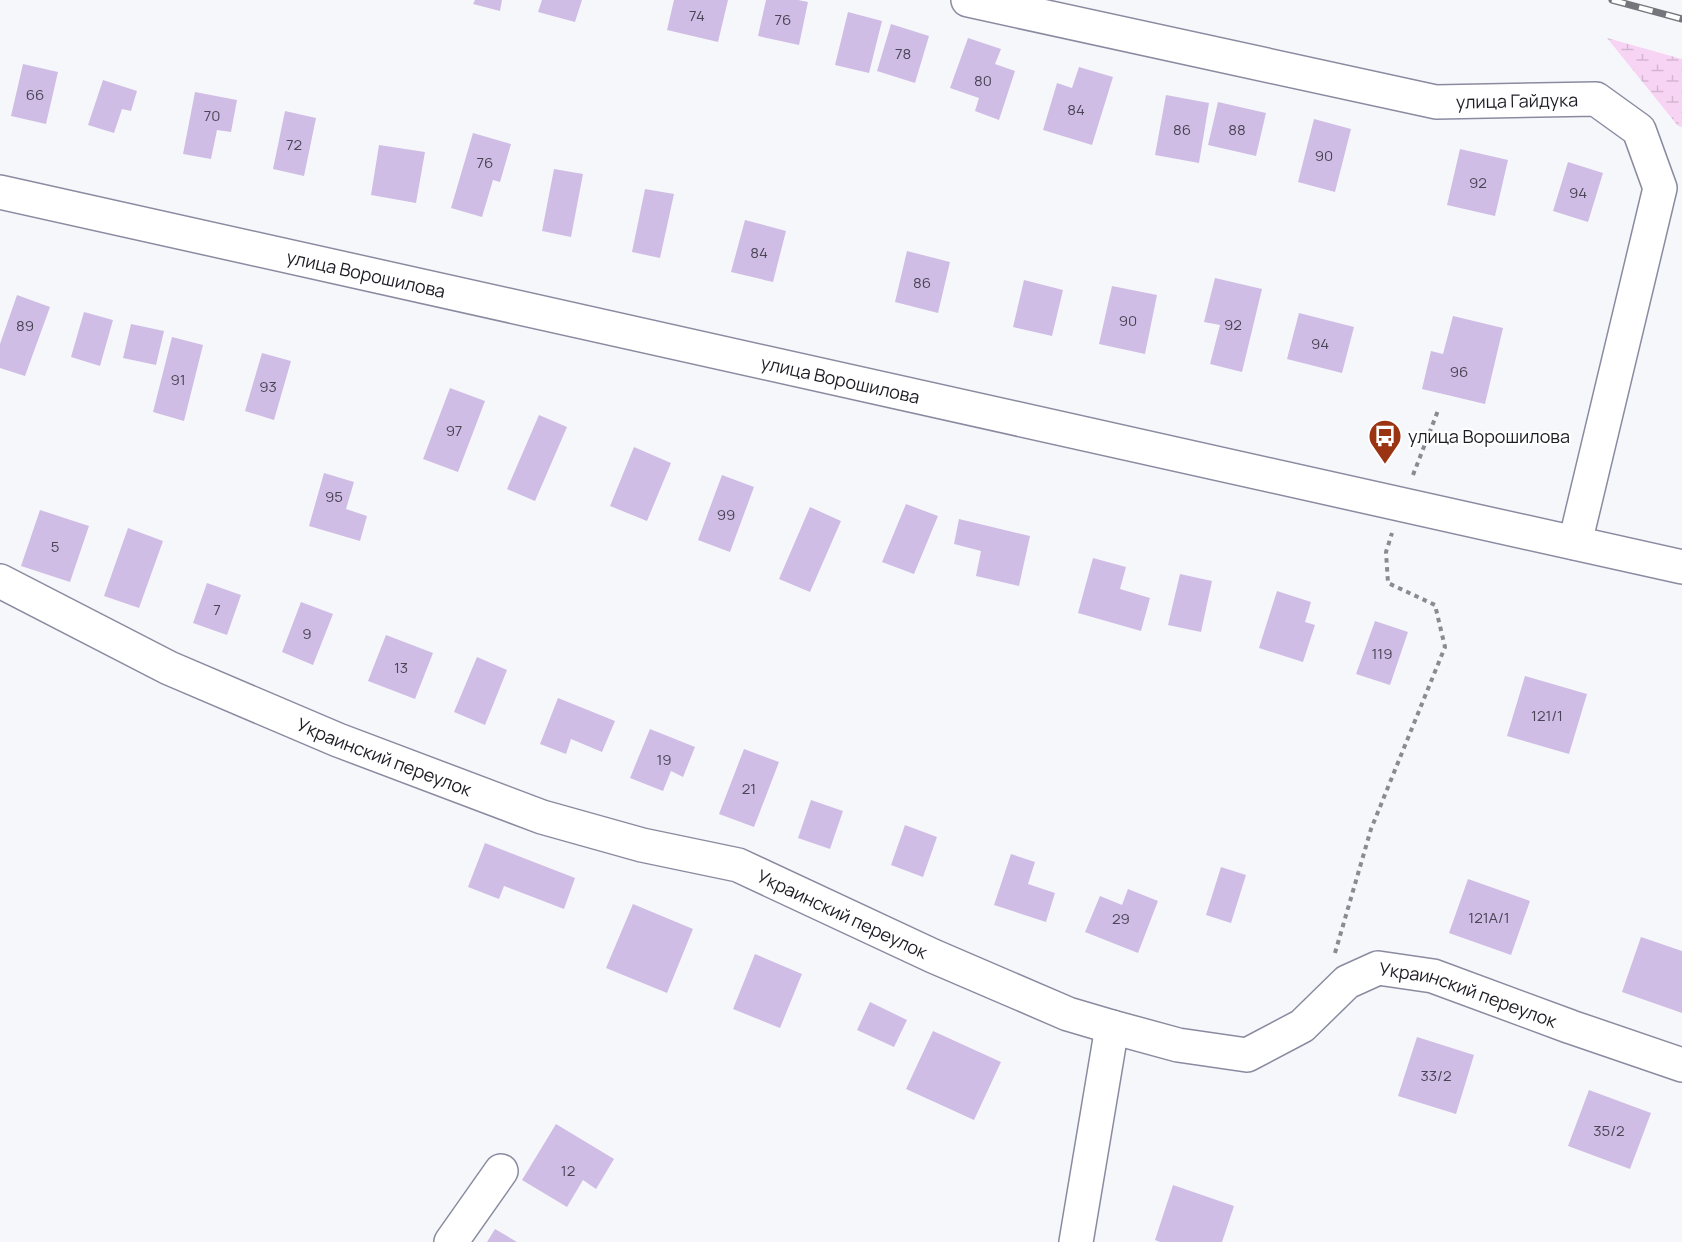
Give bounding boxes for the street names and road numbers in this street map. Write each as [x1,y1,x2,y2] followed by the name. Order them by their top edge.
[1456,87,1578,114] street label: улица Гайдука
[284,244,448,303] street label: улица Ворошилова
[759,350,922,409] street label: улица Ворошилова
[293,712,476,802] street label: Украинский переулок
[753,864,933,964] street label: Украинский переулок
[1377,956,1561,1033] street label: Украинский переулок

